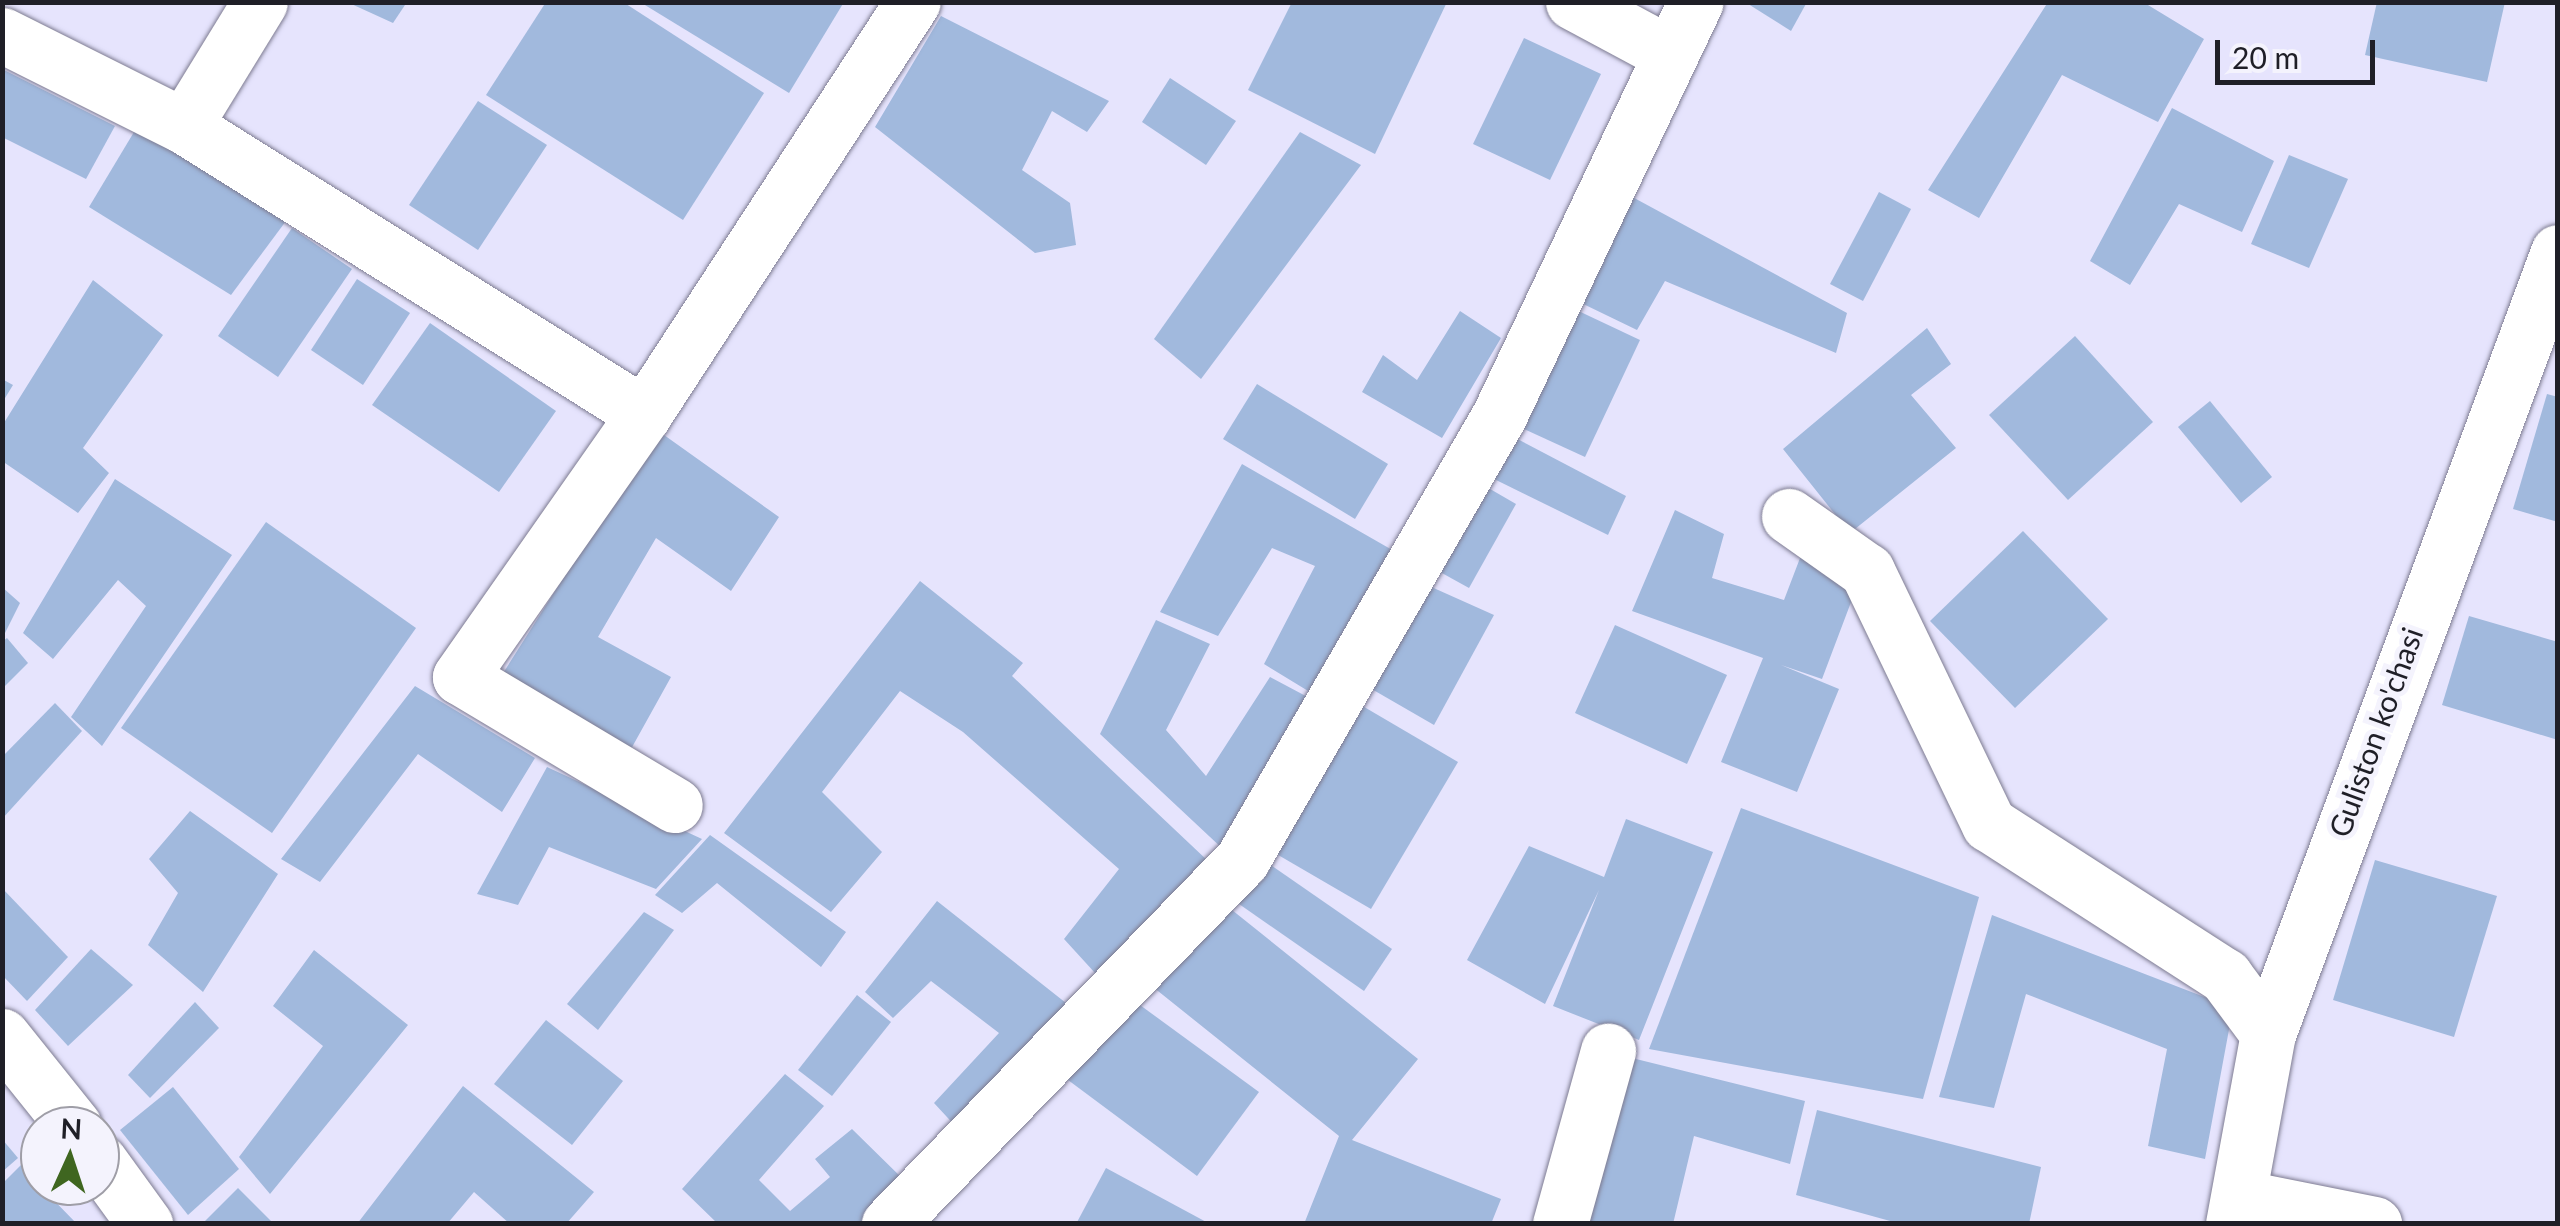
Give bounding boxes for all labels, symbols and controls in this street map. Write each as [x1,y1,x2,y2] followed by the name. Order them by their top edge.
[2220,20,2380,82] scale bar
[2232,39,2299,75] text: 20 m
[2320,622,2430,842] street label: Guliston ko'chasi
[20,1106,120,1206] north arrow
[60,1110,83,1146] text: N

